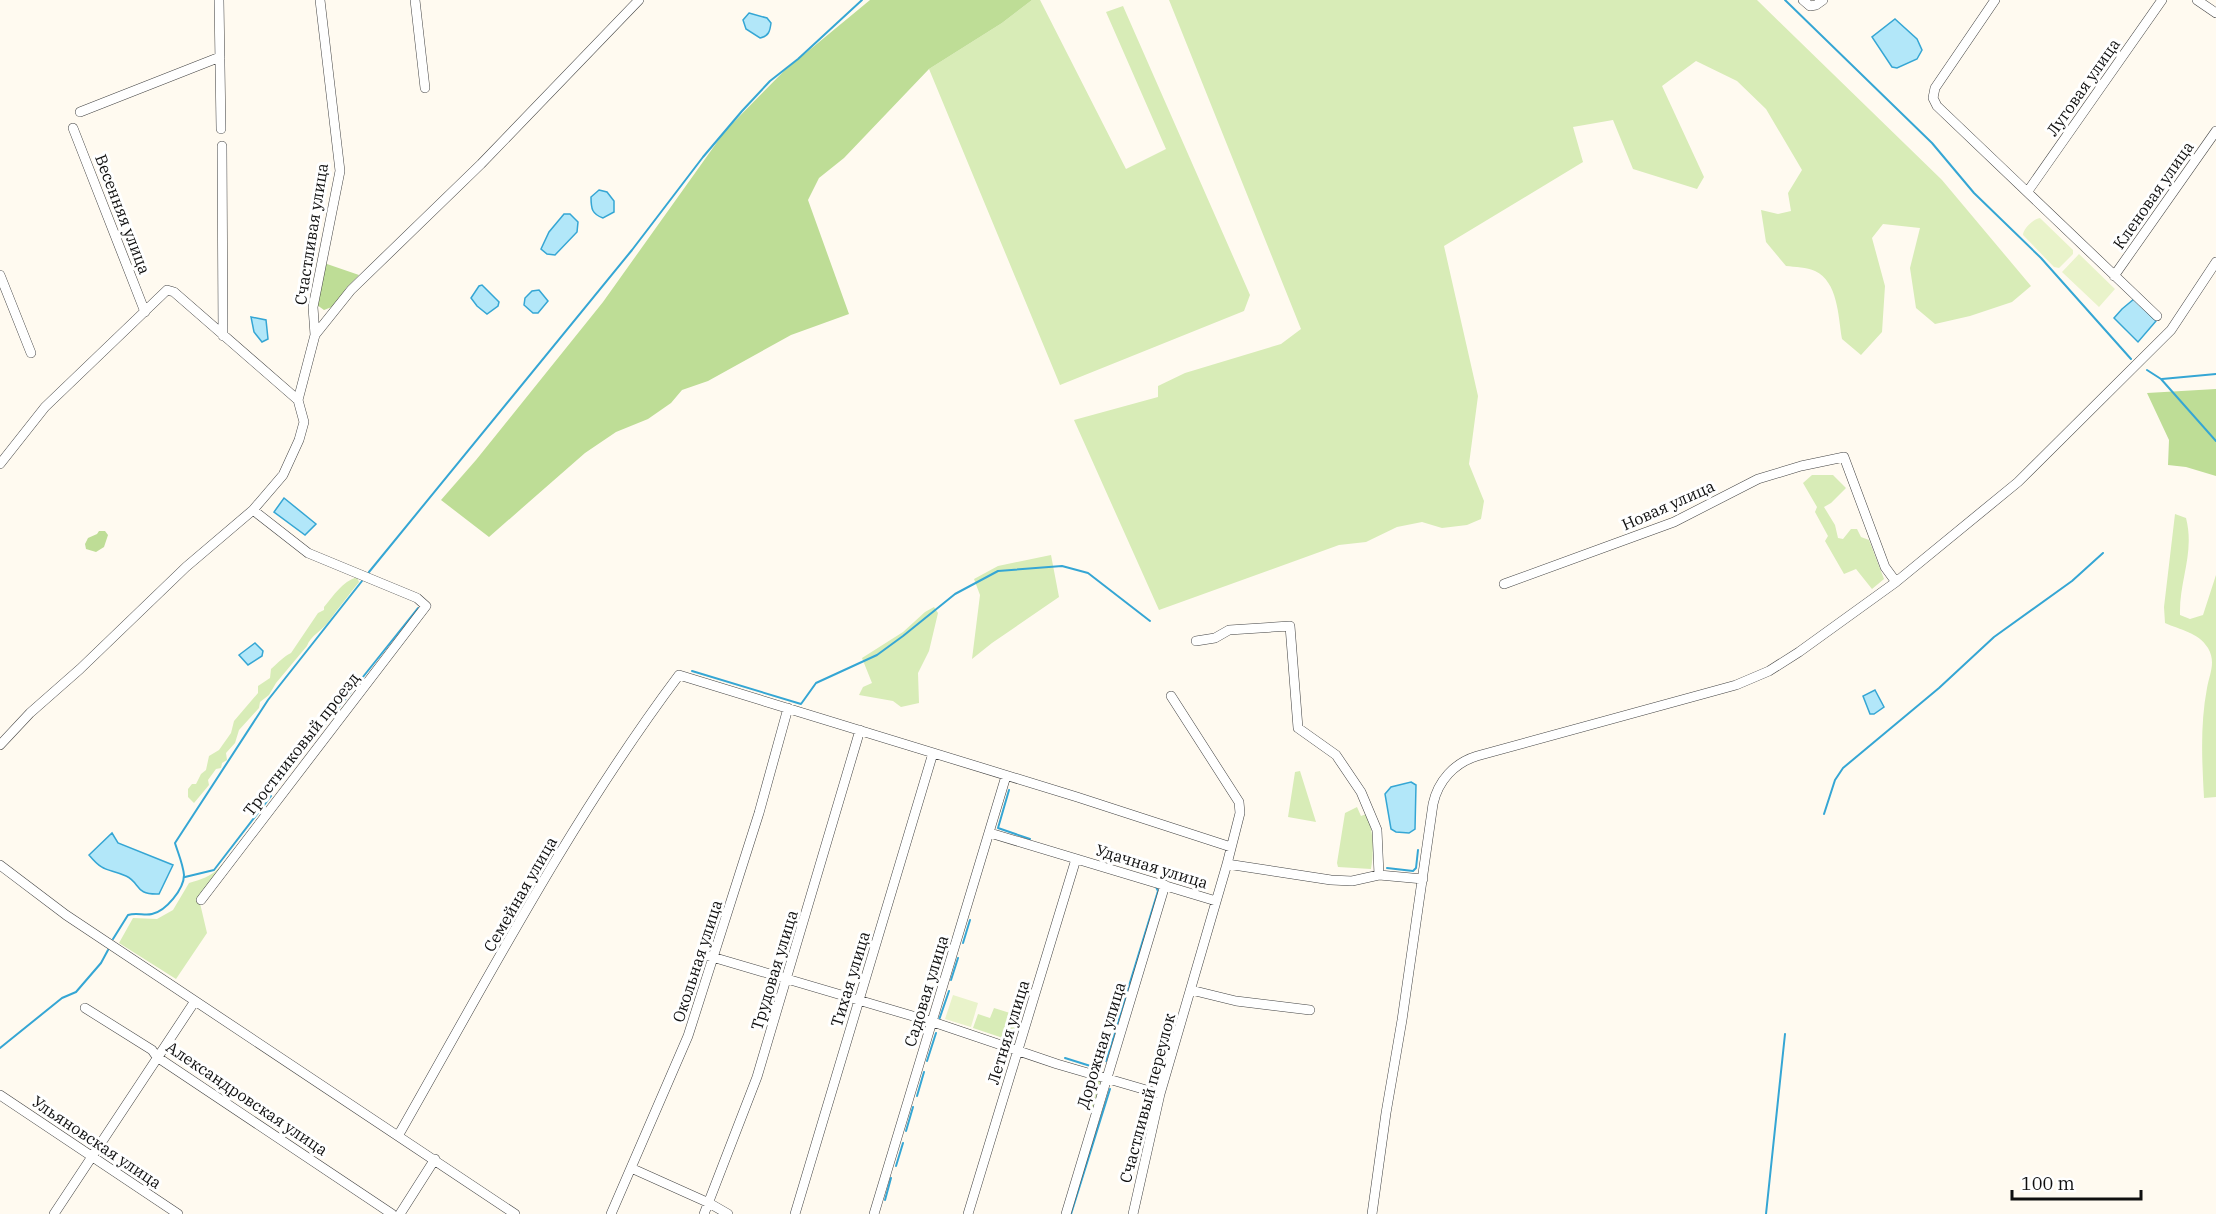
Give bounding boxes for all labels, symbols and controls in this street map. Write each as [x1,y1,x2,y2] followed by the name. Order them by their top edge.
[2042,34,2124,140] street label: Луговая улица
[2108,137,2198,253] street label: Кленовая улица
[91,151,155,277] street label: Весенняя улица
[290,161,332,306] street label: Счастливая улица
[1618,475,1718,534] street label: Новая улица
[239,668,364,820] street label: Тростниковый проезд
[479,833,561,955] street label: Семейная улица
[1093,839,1211,893] street label: Удачная улица
[668,897,726,1025] street label: Окольная улица
[746,907,802,1032] street label: Трудовая улица
[826,929,874,1029] street label: Тихая улица
[900,932,953,1049] street label: Садовая улица
[983,977,1033,1087] street label: Летняя улица
[1072,979,1130,1111] street label: Дорожная улица
[1115,1010,1179,1185] street label: Счастливый переулок
[162,1036,332,1160] street label: Александровская улица
[29,1091,166,1193] street label: Ульяновская улица
[2012,1163,2141,1201] scale bar
[2021,1172,2075,1195] text: 100 m

